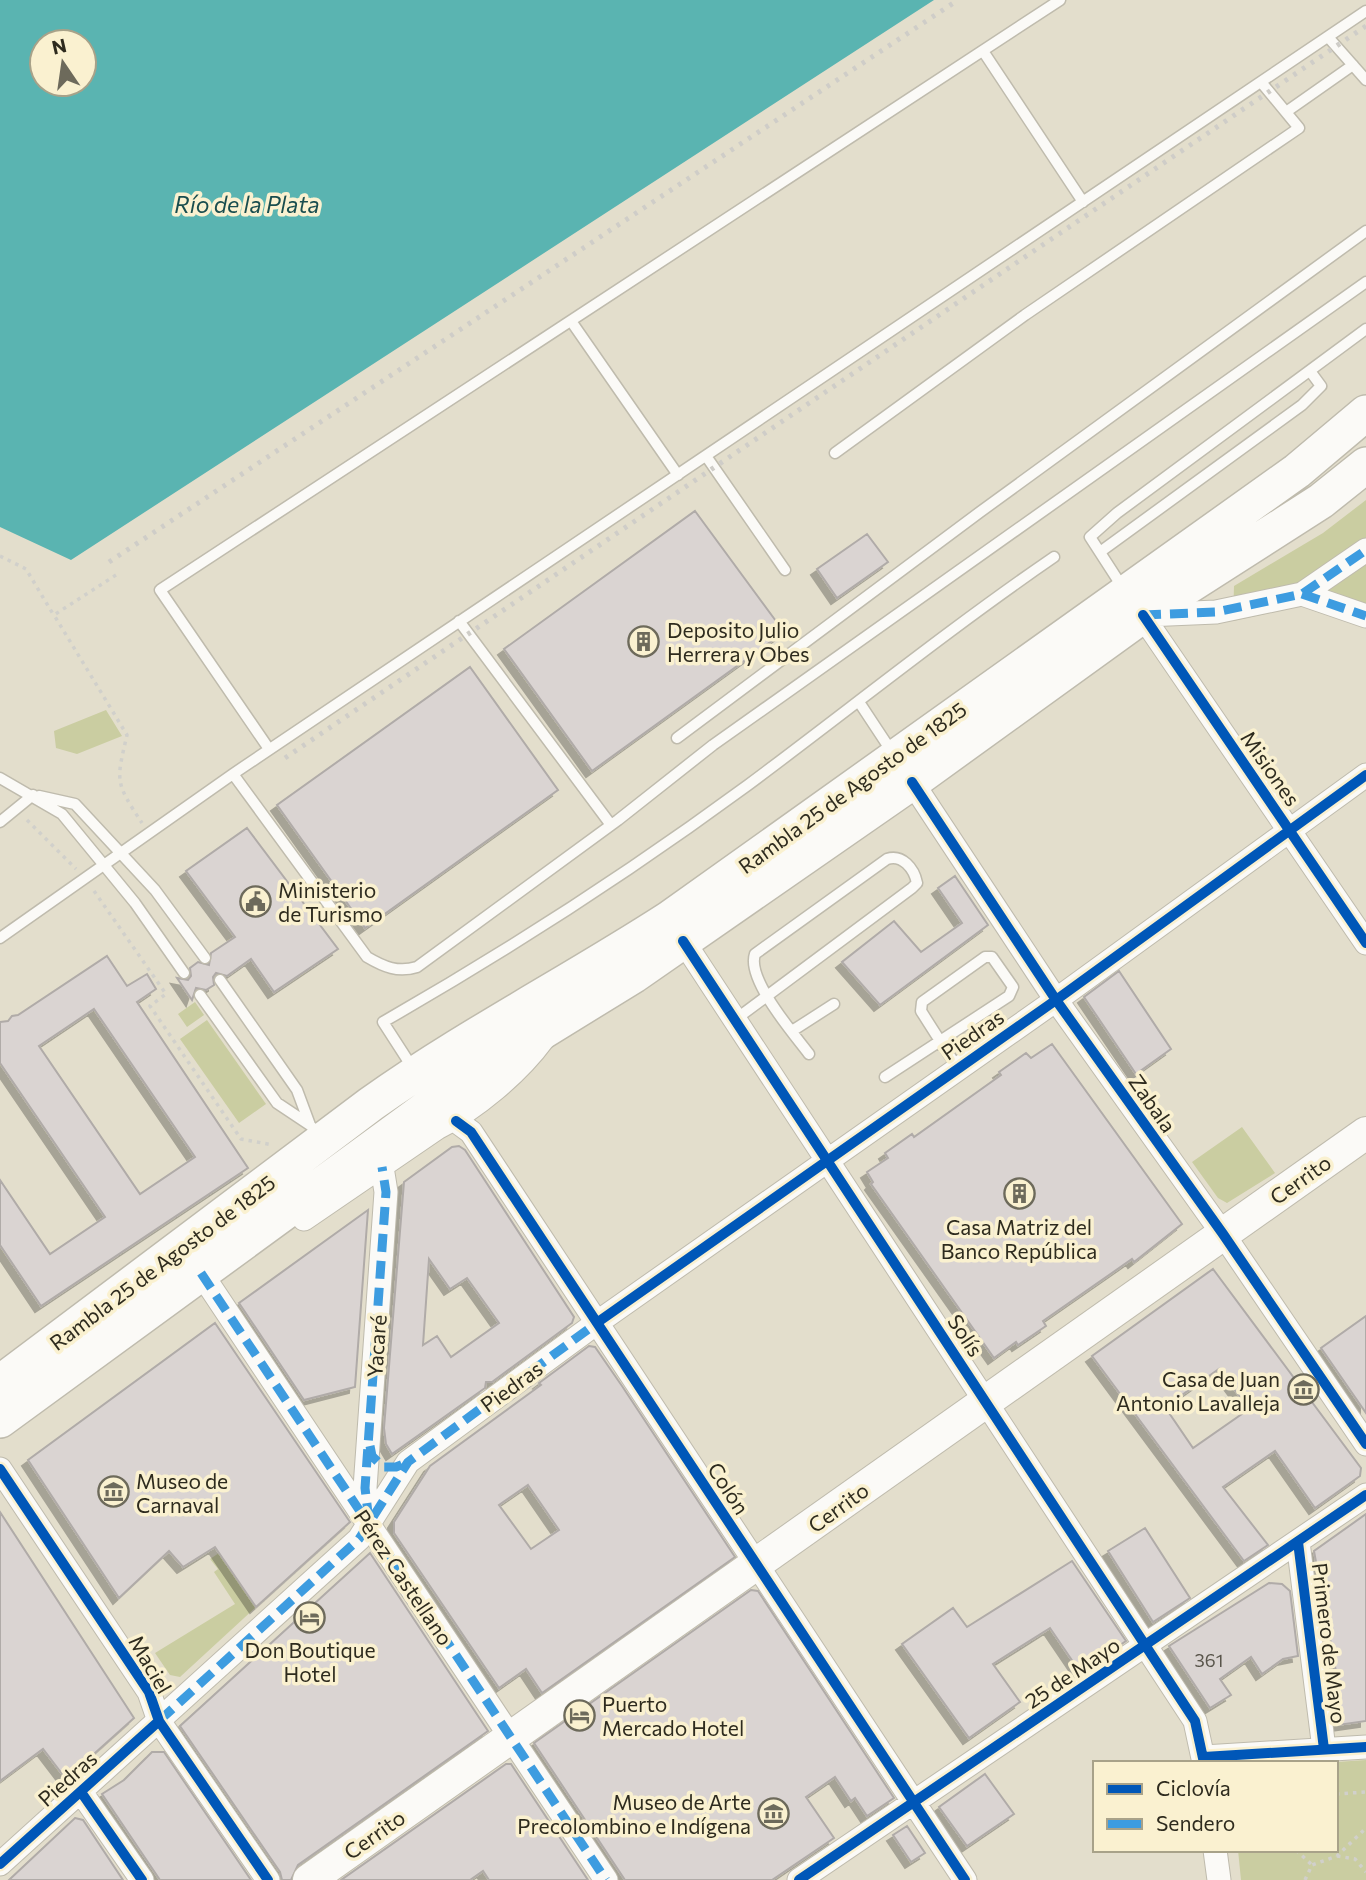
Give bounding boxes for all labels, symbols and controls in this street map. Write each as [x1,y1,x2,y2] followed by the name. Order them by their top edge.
[28,28,98,98] north arrow
[50,33,69,59] text: N
[174,190,320,218] water label: Río de la Plata
[667,617,810,666] place label: Deposito Julio Herrera y Obes
[627,624,661,658] building icon: Deposito Julio Herrera y Obes
[733,696,971,878] street label: Rambla 25 de Agosto de 1825
[1236,726,1306,810] street label: Misiones
[278,877,383,926] place label: Ministerio de Turismo
[238,884,272,918] public building icon: Ministerio de Turismo
[936,1004,1008,1064] street label: Piedras
[1124,1069,1182,1137] street label: Zabala
[1265,1149,1335,1209] street label: Cerrito
[44,1169,280,1355] street label: Rambla 25 de Agosto de 1825
[1002,1177,1036,1211] building icon: Casa Matriz del Banco República
[941,1214,1097,1263] place label: Casa Matriz del Banco República
[943,1309,989,1361] street label: Solís
[361,1314,391,1378] street label: Yacaré
[475,1355,547,1417] street label: Piedras
[1116,1366,1280,1415] place label: Casa de Juan Antonio Lavalleja
[1286,1373,1320,1407] museum icon: Casa de Juan Antonio Lavalleja
[703,1457,755,1519] street label: Colón
[136,1468,228,1517] place label: Museo de Carnaval
[96,1475,130,1509] museum icon: Museo de Carnaval
[803,1477,873,1537] street label: Cerrito
[349,1504,459,1650] street label: Pérez Castellano
[1308,1561,1352,1725] street label: Primero de Mayo
[293,1600,327,1634] hotel icon: Don Boutique Hotel
[124,1630,178,1698] street label: Maciel
[1020,1631,1124,1713] street label: 25 de Mayo
[245,1637,376,1686] place label: Don Boutique Hotel
[1195,1649,1223,1671] house number: 361
[602,1691,744,1740] place label: Puerto Mercado Hotel
[562,1698,596,1732] hotel icon: Puerto Mercado Hotel
[32,1745,102,1811] street label: Piedras
[1093,1761,1338,1852] legend
[1156,1775,1231,1800] text: Ciclovía
[517,1789,751,1838] place label: Museo de Arte Precolombino e Indígena
[757,1796,791,1830] museum icon: Museo de Arte Precolombino e Indígena
[339,1804,409,1864] street label: Cerrito
[1156,1810,1235,1835] text: Sendero

